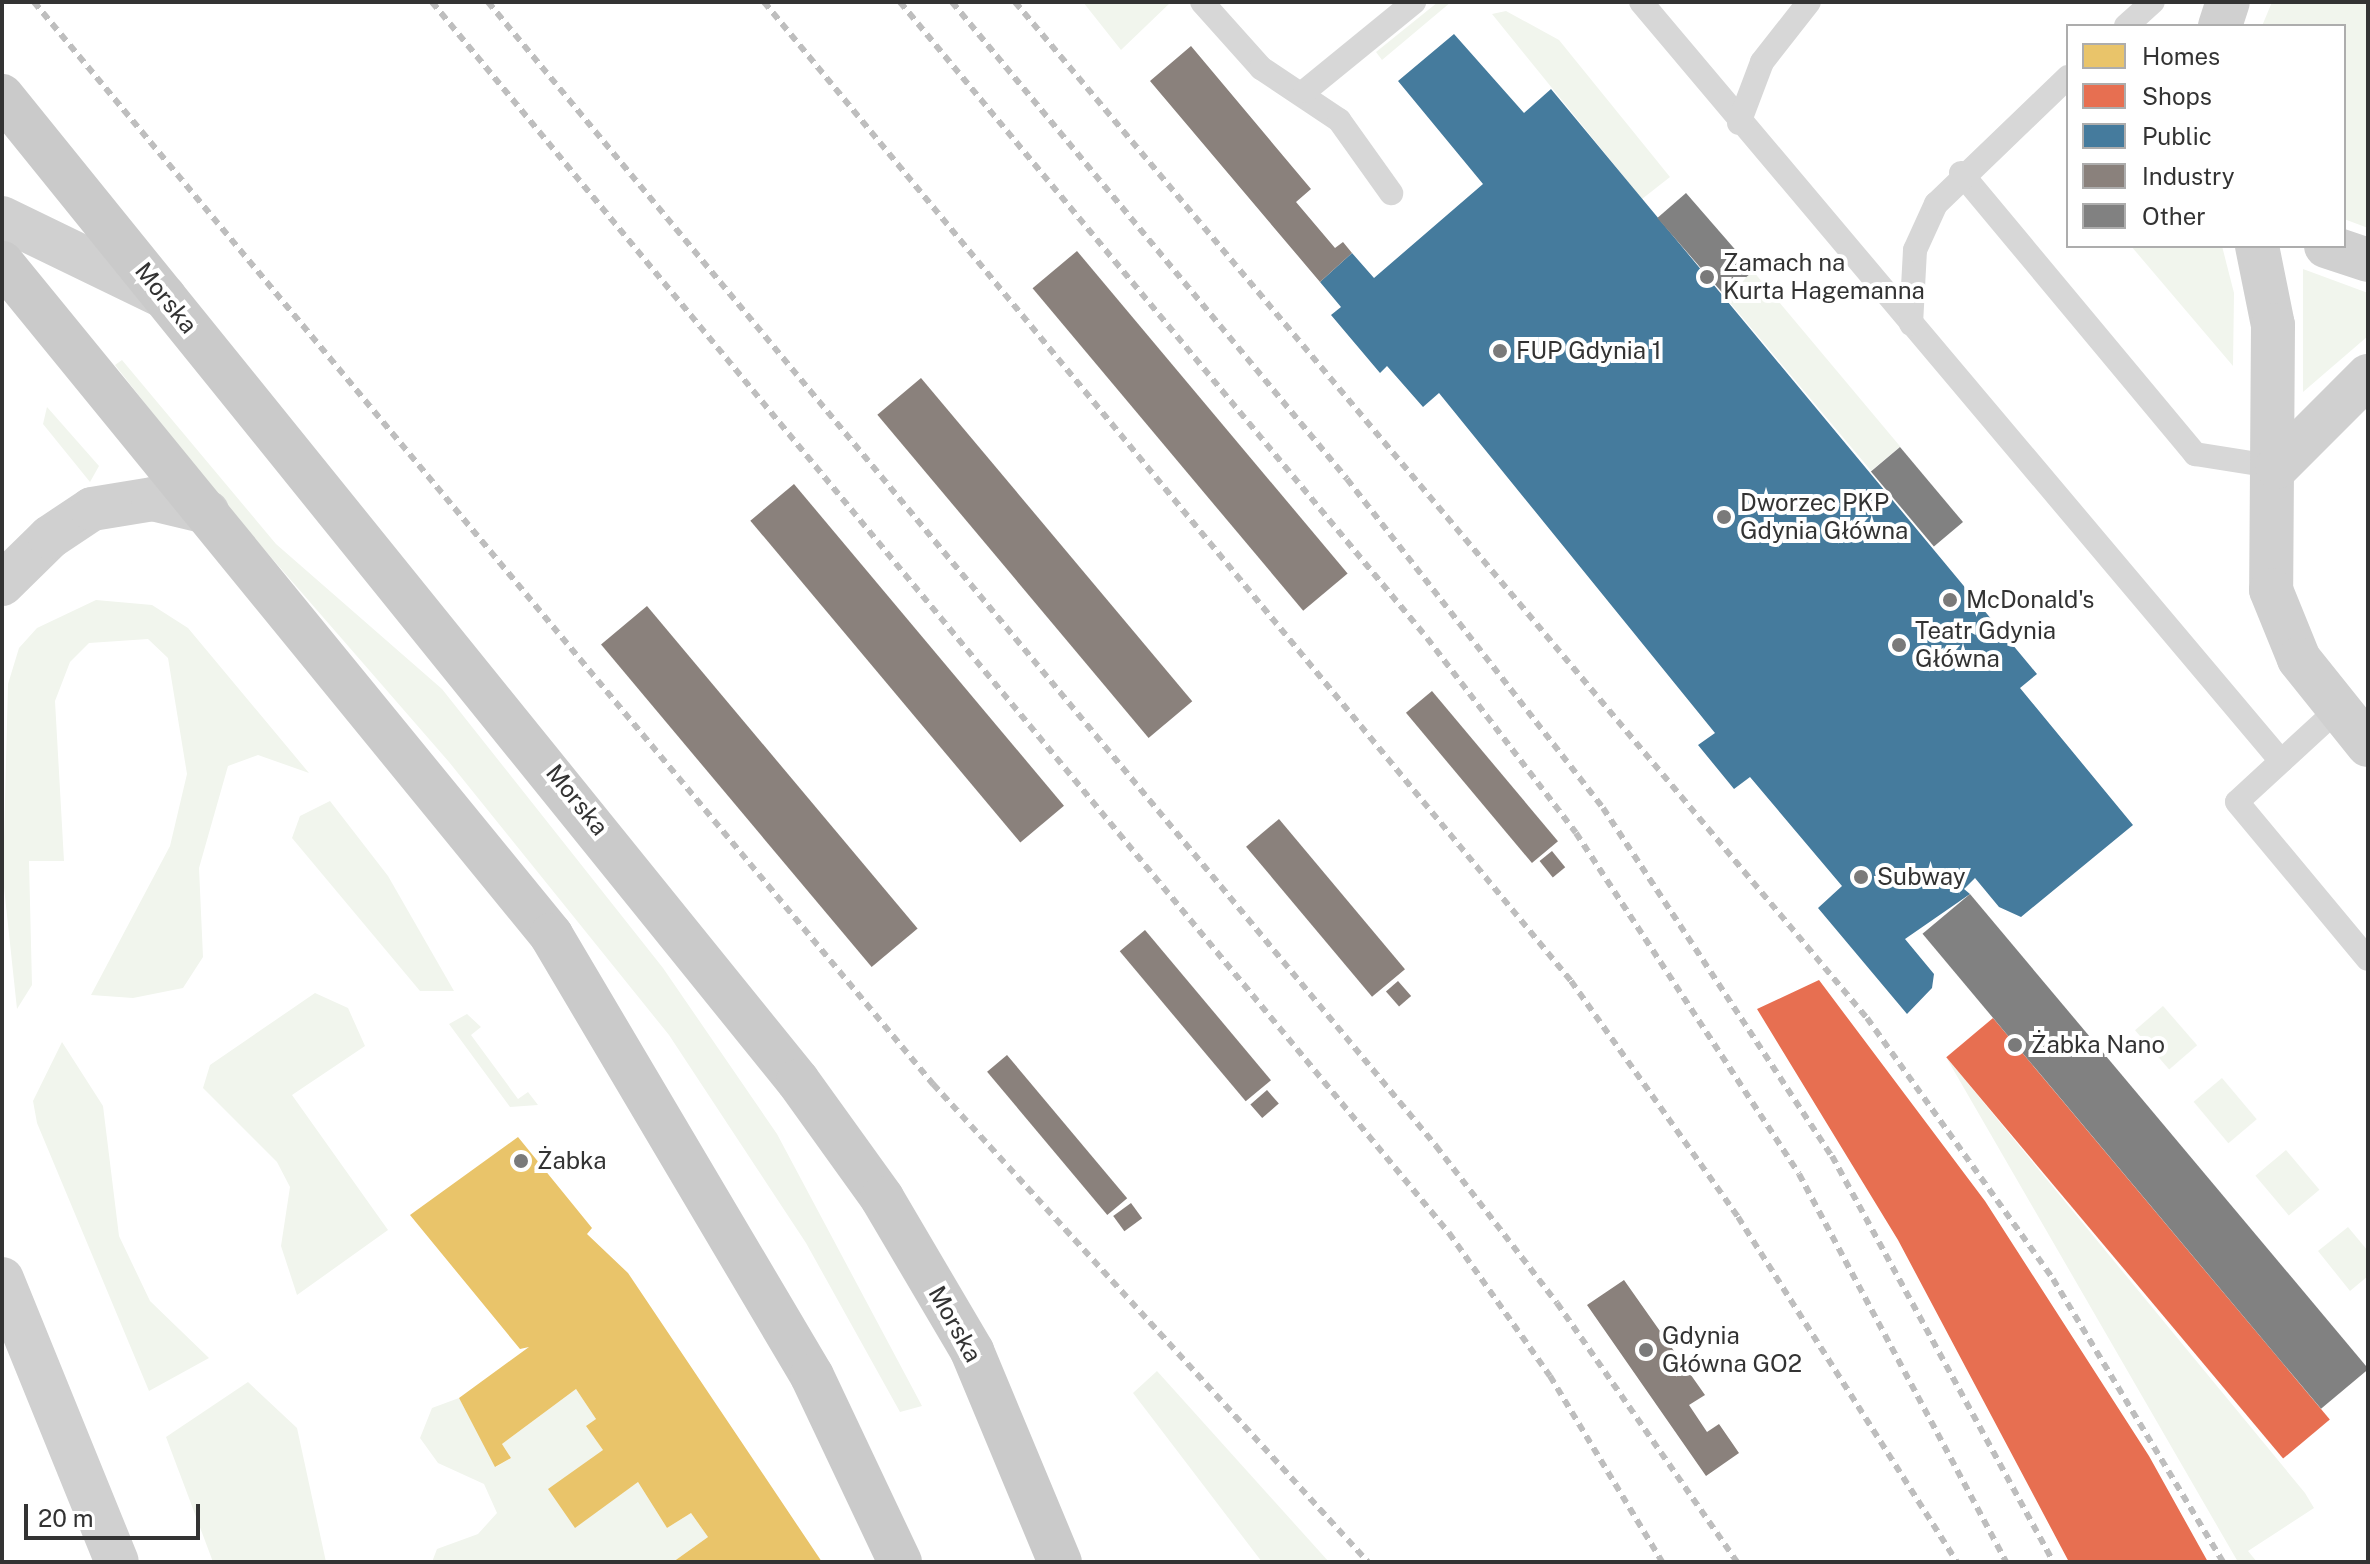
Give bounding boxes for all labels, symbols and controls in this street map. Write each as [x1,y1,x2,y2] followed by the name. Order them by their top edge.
[2066,24,2346,248] legend
[2142,42,2220,70] text: Homes
[2142,82,2212,110] text: Shops
[2142,122,2212,150] text: Public
[2142,162,2235,190] text: Industry
[2142,202,2206,230] text: Other
[1723,249,1925,305] place label: Zamach na Kurta Hagemanna
[129,257,203,339] street label: Morska
[1698,268,1716,286] marker: Zamach na Kurta Hagemanna
[1516,337,1662,365] place label: FUP Gdynia 1
[1491,342,1509,360] marker: FUP Gdynia 1
[1740,489,1908,545] place label: Dworzec PKP Gdynia Główna
[1715,508,1733,526] marker: Dworzec PKP Gdynia Główna
[1966,586,2094,614] place label: McDonald's
[1941,591,1959,609] marker: McDonald's
[1915,617,2056,673] place label: Teatr Gdynia Główna
[1890,636,1908,654] marker: Teatr Gdynia Główna
[540,759,614,841] street label: Morska
[1877,863,1965,891] place label: Subway
[1852,868,1870,886] marker: Subway
[2031,1031,2165,1059] place label: Żabka Nano
[2006,1036,2024,1054] marker: Żabka Nano
[537,1147,606,1175] place label: Żabka
[512,1152,530,1170] marker: Żabka
[922,1281,988,1367] street label: Morska
[1662,1322,1802,1378] place label: Gdynia Główna GO2
[1637,1341,1655,1359] marker: Gdynia Główna GO2
[28,1488,204,1538] scale bar
[38,1504,94,1532] text: 20 m

